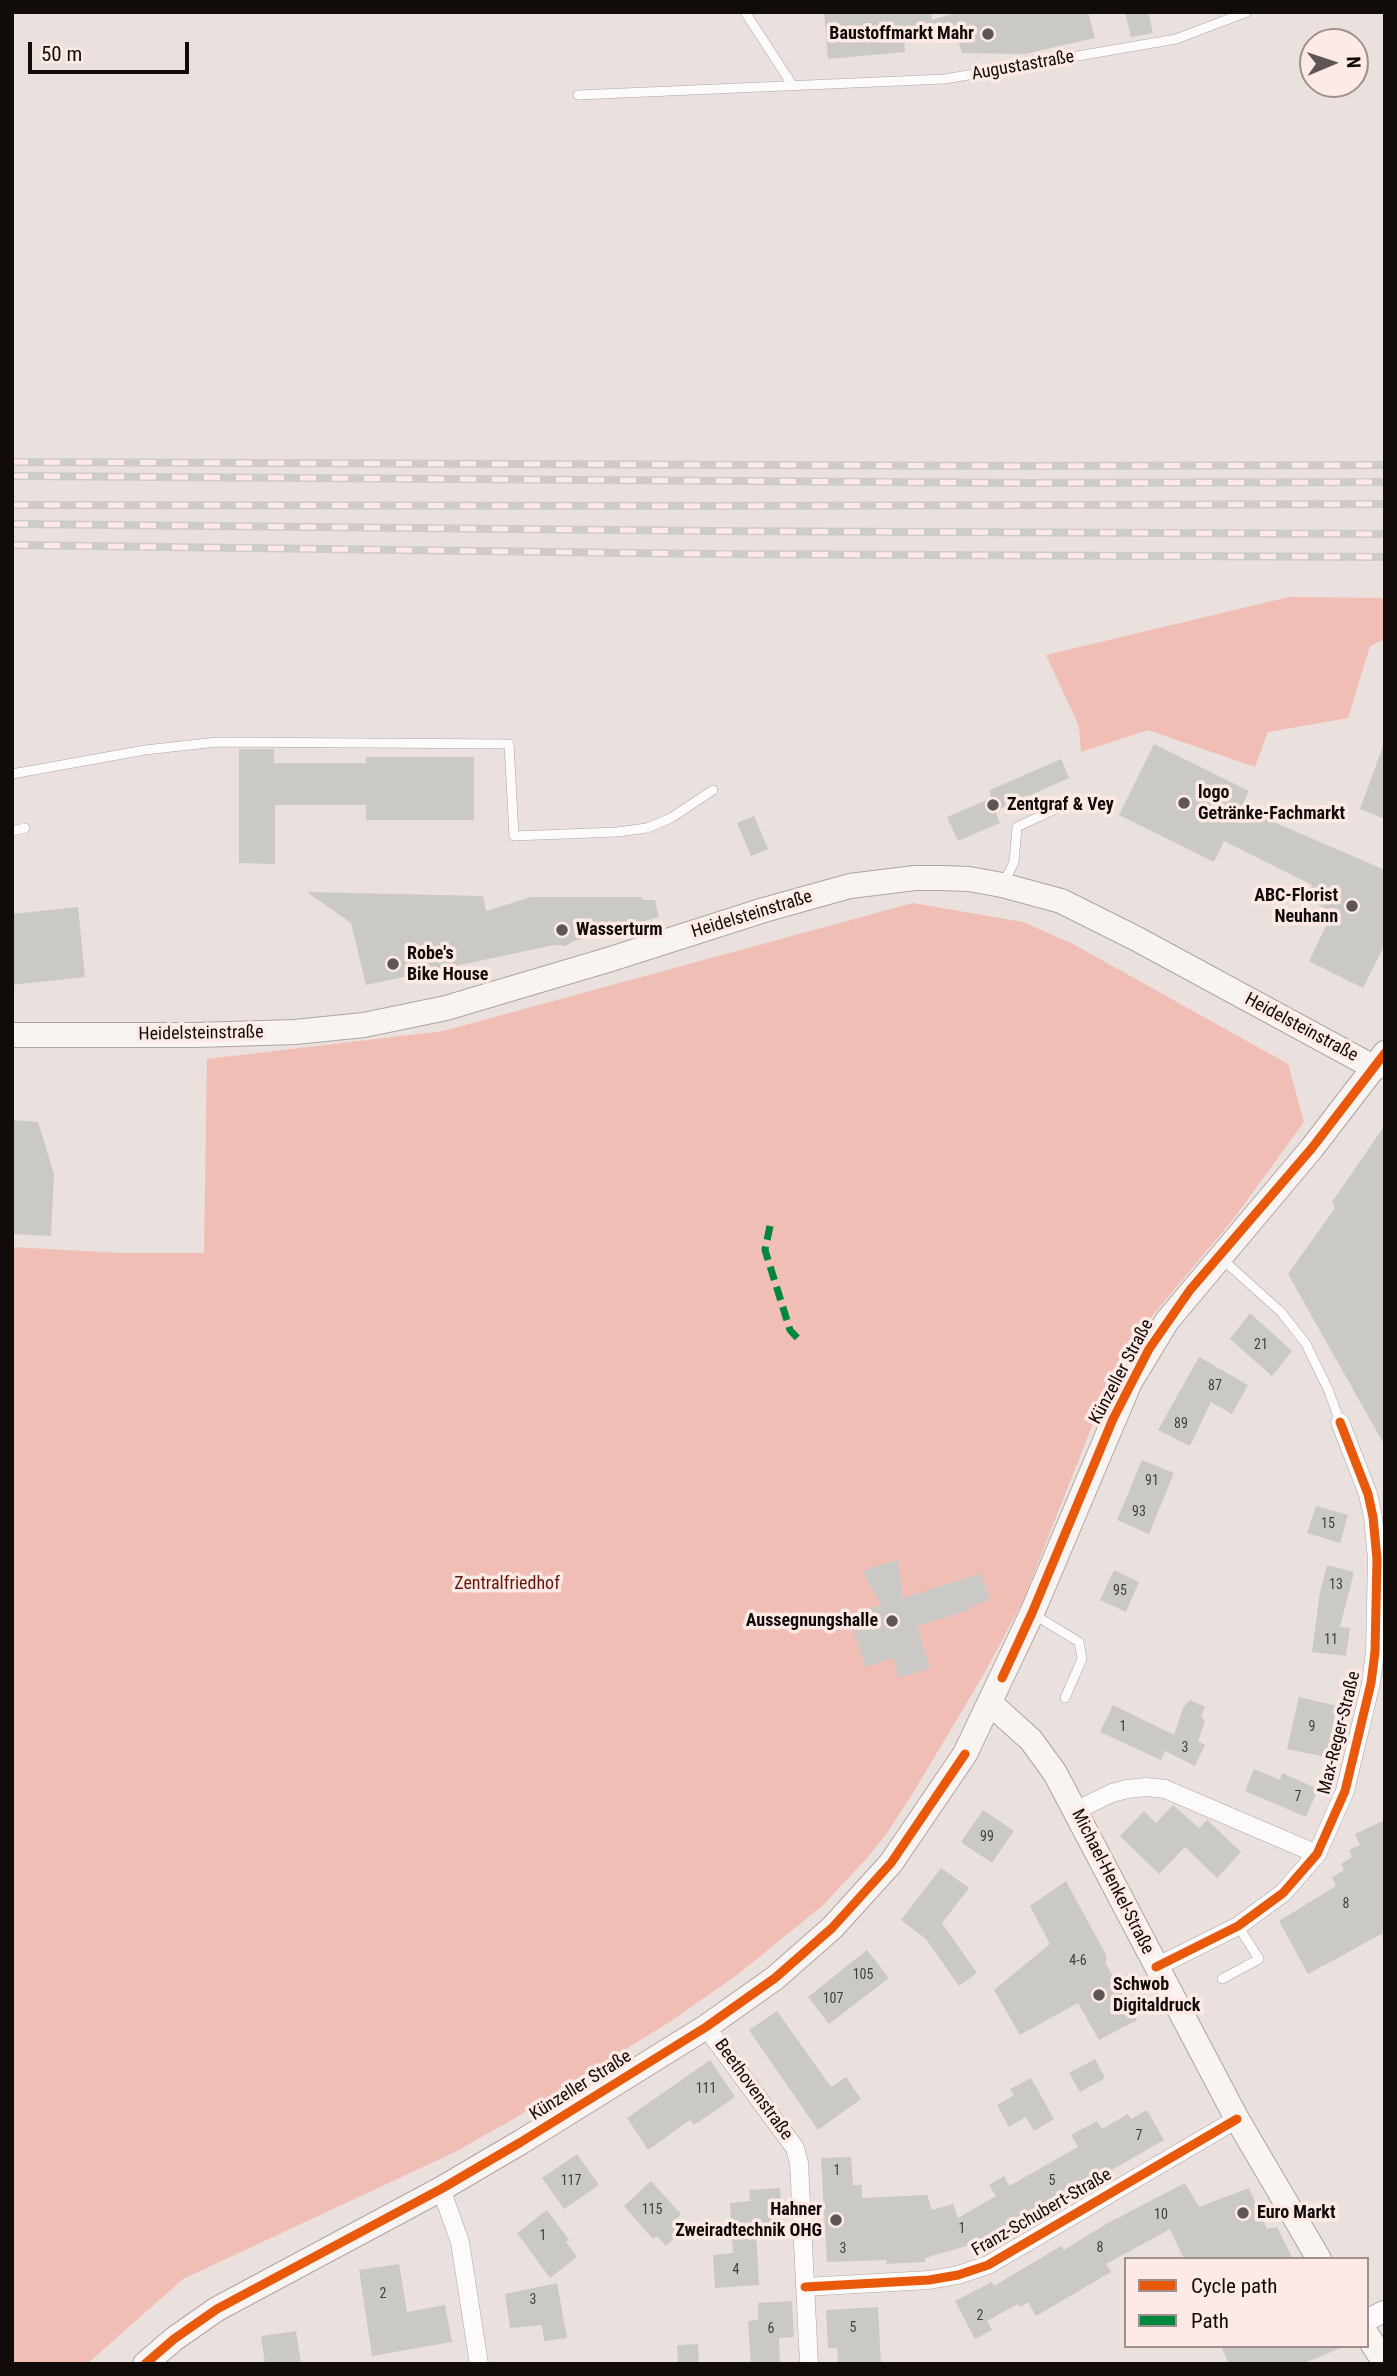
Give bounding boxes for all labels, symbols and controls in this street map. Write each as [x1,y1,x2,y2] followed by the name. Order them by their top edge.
[829,23,974,45] place label: Baustoffmarkt Mahr
[980,26,996,42] marker: Baustoffmarkt Mahr
[32,28,192,72] scale bar
[1299,28,1369,98] north arrow
[41,42,82,66] text: 50 m
[970,46,1076,86] street label: Augustastraße
[1342,56,1365,69] text: N
[1198,782,1345,824] place label: logo Getränke-Fachmarkt
[1007,794,1114,816] place label: Zentgraf & Vey
[1176,795,1192,811] marker: logo Getränke-Fachmarkt
[985,797,1001,813] marker: Zentgraf & Vey
[1254,885,1338,928] place label: ABC-Florist Neuhann
[689,886,815,944] street label: Heidelsteinstraße
[1344,898,1360,914] marker: ABC-Florist Neuhann
[576,919,663,941] place label: Wasserturm
[554,922,570,938] marker: Wasserturm
[407,943,488,986] place label: Robe's Bike House
[385,956,401,972] marker: Robe's Bike House
[1241,989,1361,1067] street label: Heidelsteinstraße
[138,1022,264,1046] street label: Heidelsteinstraße
[1085,1316,1159,1428] street label: Künzeller Straße
[1254,1337,1268,1353] house number: 21
[1208,1378,1222,1394] house number: 87
[1174,1416,1188,1432] house number: 89
[1145,1473,1159,1489] house number: 91
[1132,1504,1146,1520] house number: 93
[1321,1516,1335,1532] house number: 15
[454,1573,560,1595] park label: Zentralfriedhof
[1329,1577,1343,1593] house number: 13
[1113,1583,1127,1599] house number: 95
[746,1610,878,1632] place label: Aussegnungshalle
[884,1613,900,1629] marker: Aussegnungshalle
[1324,1632,1338,1648] house number: 11
[1314,1669,1366,1797] street label: Max-Reger-Straße
[1120,1719,1126,1735] house number: 1
[1309,1719,1315,1735] house number: 9
[1182,1740,1188,1756] house number: 3
[1295,1789,1301,1805] house number: 7
[1066,1806,1158,1958] street label: Michael-Henkel-Straße
[980,1829,994,1845] house number: 99
[1343,1896,1349,1912] house number: 8
[1069,1953,1087,1969] house number: 4-6
[853,1967,873,1983] house number: 105
[1113,1974,1200,2016] place label: Schwob Digitaldruck
[1091,1987,1107,2003] marker: Schwob Digitaldruck
[823,1991,843,2007] house number: 107
[709,2035,797,2145] street label: Beethovenstraße
[526,2046,636,2126] street label: Künzeller Straße
[696,2081,716,2097] house number: 111
[1136,2128,1142,2144] house number: 7
[834,2163,840,2179] house number: 1
[968,2164,1116,2262] street label: Franz-Schubert-Straße
[561,2173,581,2189] house number: 117
[1049,2173,1055,2189] house number: 5
[675,2199,822,2242] place label: Hahner Zweiradtechnik OHG
[642,2202,662,2218] house number: 115
[1257,2202,1335,2224] place label: Euro Markt
[1235,2205,1251,2221] marker: Euro Markt
[1154,2207,1168,2223] house number: 10
[828,2212,844,2228] marker: Hahner Zweiradtechnik OHG
[959,2221,965,2237] house number: 1
[540,2228,546,2244] house number: 1
[1097,2240,1103,2256] house number: 8
[840,2241,846,2257] house number: 3
[1124,2257,1369,2348] legend
[733,2262,739,2278] house number: 4
[1191,2274,1277,2298] text: Cycle path
[380,2286,386,2302] house number: 2
[530,2292,536,2308] house number: 3
[977,2308,983,2324] house number: 2
[1191,2309,1229,2333] text: Path
[850,2320,856,2336] house number: 5
[768,2321,774,2337] house number: 6

